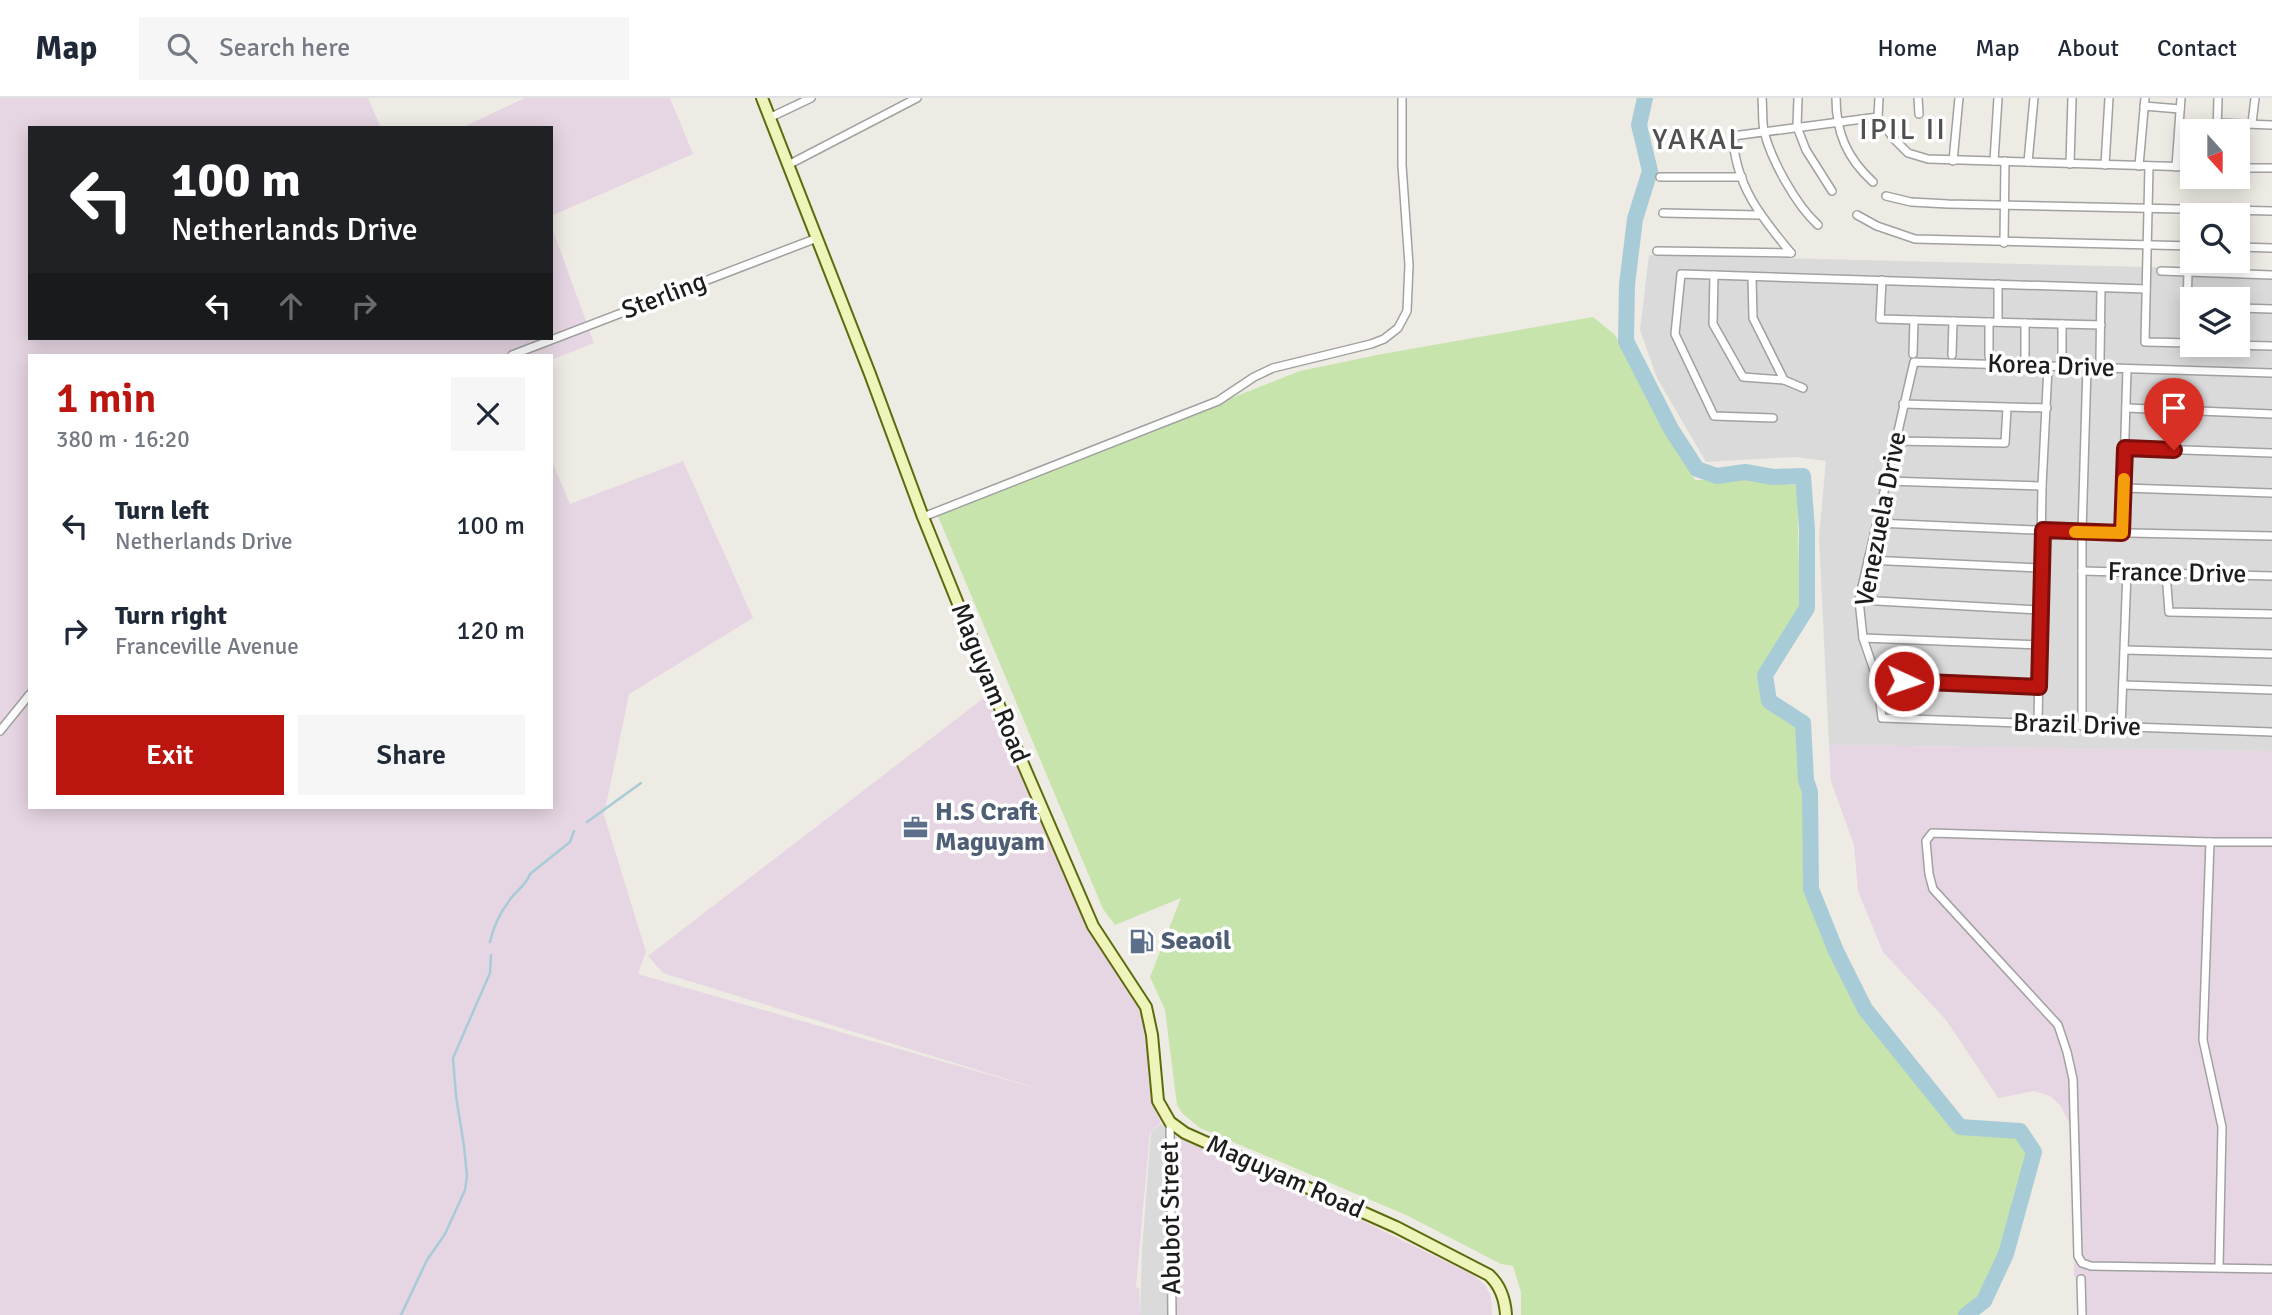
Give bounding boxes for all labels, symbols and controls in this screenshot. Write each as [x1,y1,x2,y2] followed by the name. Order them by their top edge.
[139,17,629,80] search box
[35,28,97,69] text: Map
[163,29,201,67] icon: search
[219,32,350,64] text: Search here
[1877,33,1937,63] text: Home
[1975,33,2020,63] text: Map
[2058,33,2119,63] text: About
[2157,33,2237,63] text: Contact
[1859,111,1947,148] district label: IPIL II
[2180,119,2250,189] north arrow
[2180,119,2250,357] map controls
[1652,121,1746,158] district label: YAKAL
[171,150,301,210] text: 100 m
[56,154,147,245] icon: left
[2180,203,2250,273] button: search
[171,210,418,249] text: Netherlands Drive
[617,265,711,327] street label: Sterling
[199,287,237,325] icon: left
[272,287,310,325] icon: ahead
[345,287,383,325] icon: right
[2180,287,2250,357] button: layers
[1987,348,2115,384] street label: Korea Drive
[56,373,157,424] text: 1 min
[451,377,525,451] button: close
[2144,378,2204,450] pin
[2155,389,2193,427] icon: arrive
[56,425,190,454] text: 380 m · 16:20
[1848,429,1914,609] street label: Venezuela Drive
[115,495,209,527] text: Turn left
[56,507,94,545] icon: left
[456,510,525,542] text: 100 m
[115,527,292,556] text: Netherlands Drive
[2107,556,2247,590] street label: France Drive
[943,599,1037,767] street label: Maguyam Road
[115,600,227,632] text: Turn right
[56,612,94,650] icon: right
[456,615,525,647] text: 120 m
[115,632,299,661] text: Franceville Avenue
[1867,644,1941,718] position arrow
[2012,707,2142,743] street label: Brazil Drive
[56,715,284,795] button: Exit
[298,715,525,795] button: Share
[935,796,1045,858] place label: H.S Craft Maguyam
[901,813,929,841] office icon: H.S Craft Maguyam
[1161,925,1231,957] place label: Seaoil
[1127,927,1155,955] fuel station icon: Seaoil
[1201,1128,1369,1226] street label: Maguyam Road
[1154,1141,1188,1295] street label: Abubot Street

